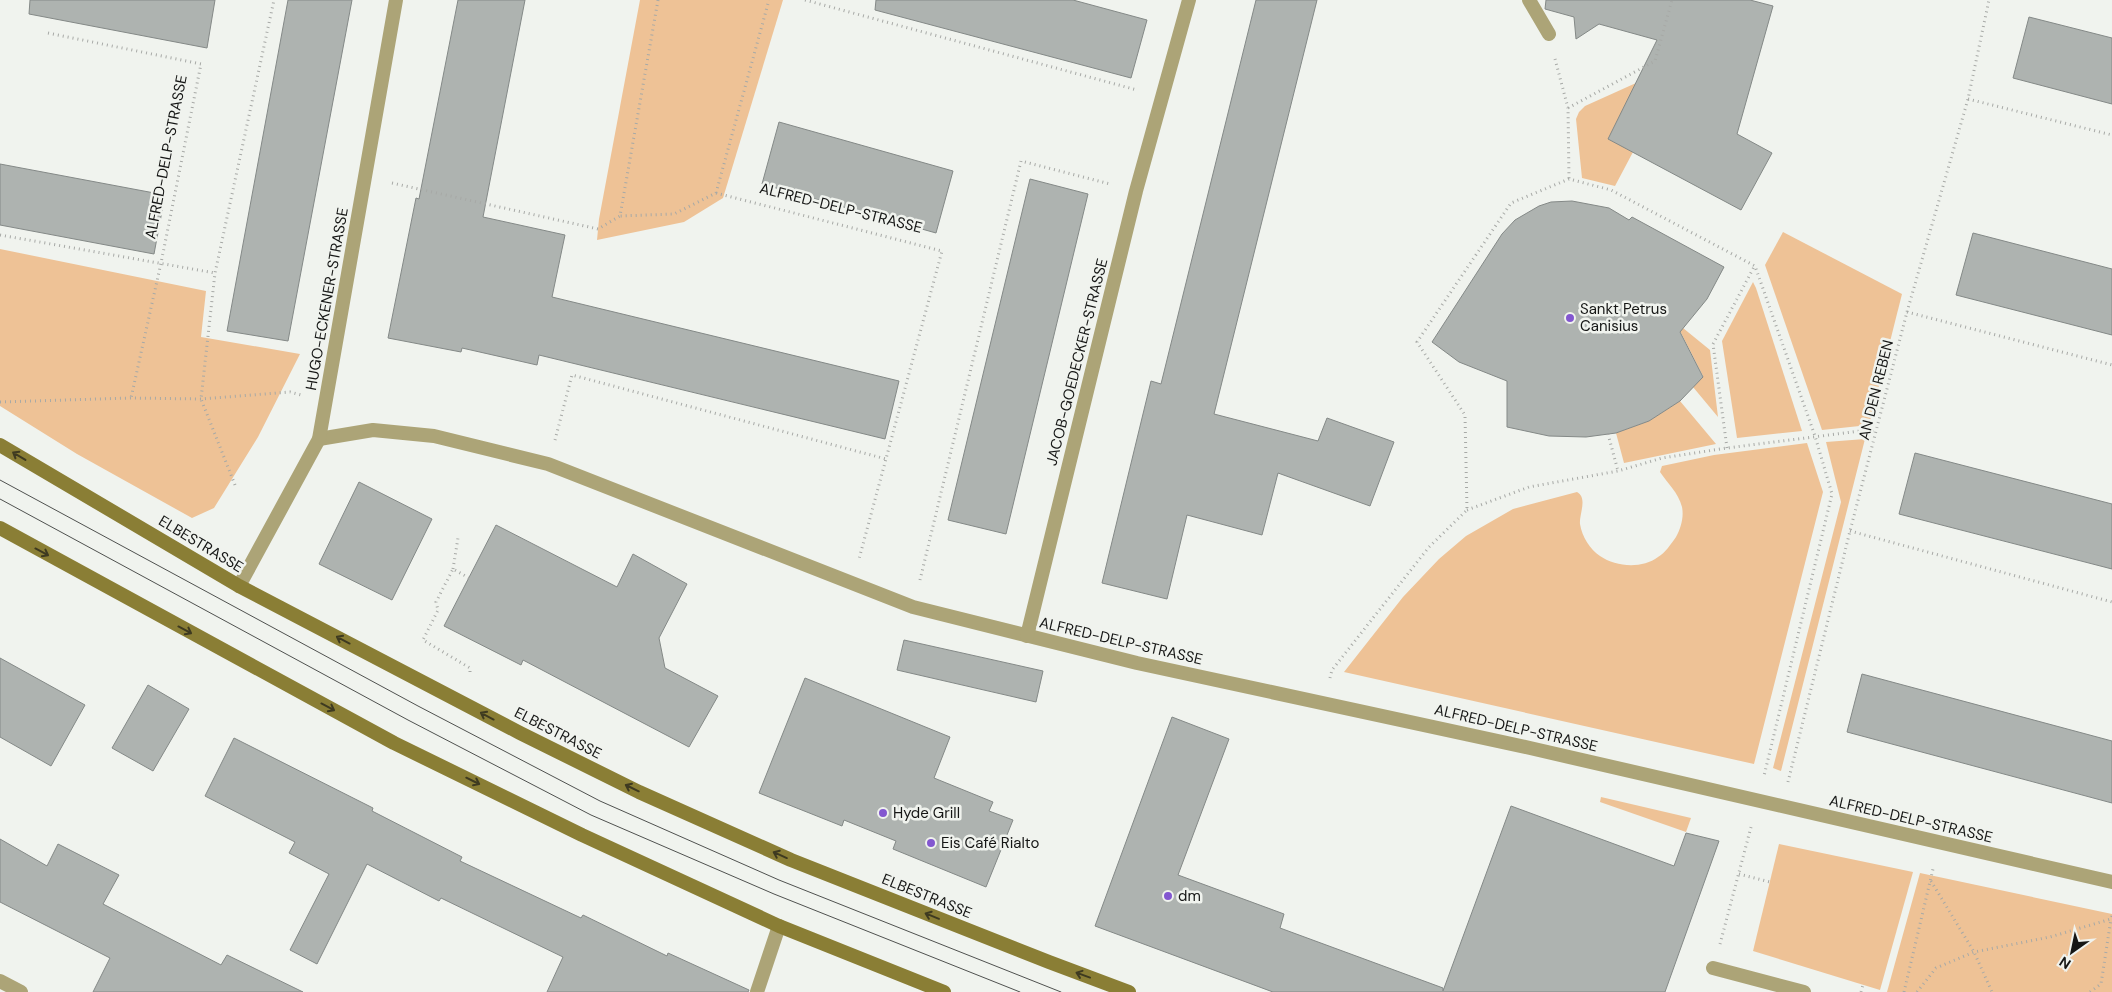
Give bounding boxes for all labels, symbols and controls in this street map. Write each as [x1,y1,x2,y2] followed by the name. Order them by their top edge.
[140,73,192,241] street label: ALFRED-DELP-STRASSE
[758,178,924,238] street label: ALFRED-DELP-STRASSE
[301,206,353,392] street label: HUGO-ECKENER-STRASSE
[1042,256,1112,468] street label: JACOB-GOEDECKER-STRASSE
[1580,299,1667,336] place label: Sankt Petrus Canisius
[1564,312,1576,324] marker: Sankt Petrus Canisius
[1854,338,1898,442] street label: AN DEN REBEN
[12,450,26,460] one-way arrow
[155,511,247,577] street label: ELBESTRASSE
[35,548,49,558] one-way arrow
[1037,612,1205,670] street label: ALFRED-DELP-STRASSE
[178,625,192,635] one-way arrow
[336,635,351,644] one-way arrow
[1432,699,1600,757] street label: ALFRED-DELP-STRASSE
[321,702,336,712] one-way arrow
[511,702,605,764] street label: ELBESTRASSE
[479,711,494,721] one-way arrow
[465,777,480,786] one-way arrow
[625,783,640,792] one-way arrow
[1827,790,1995,848] street label: ALFRED-DELP-STRASSE
[893,803,960,823] place label: Hyde Grill
[877,807,889,819] marker: Hyde Grill
[941,833,1040,853] place label: Eis Café Rialto
[925,837,937,849] marker: Eis Café Rialto
[773,849,788,859] one-way arrow
[879,869,975,923] street label: ELBESTRASSE
[1178,886,1201,906] place label: dm
[1162,890,1174,902] marker: dm
[925,910,940,920] one-way arrow
[2047,927,2097,977] north arrow
[2056,953,2074,973] text: N
[1076,970,1091,979] one-way arrow

